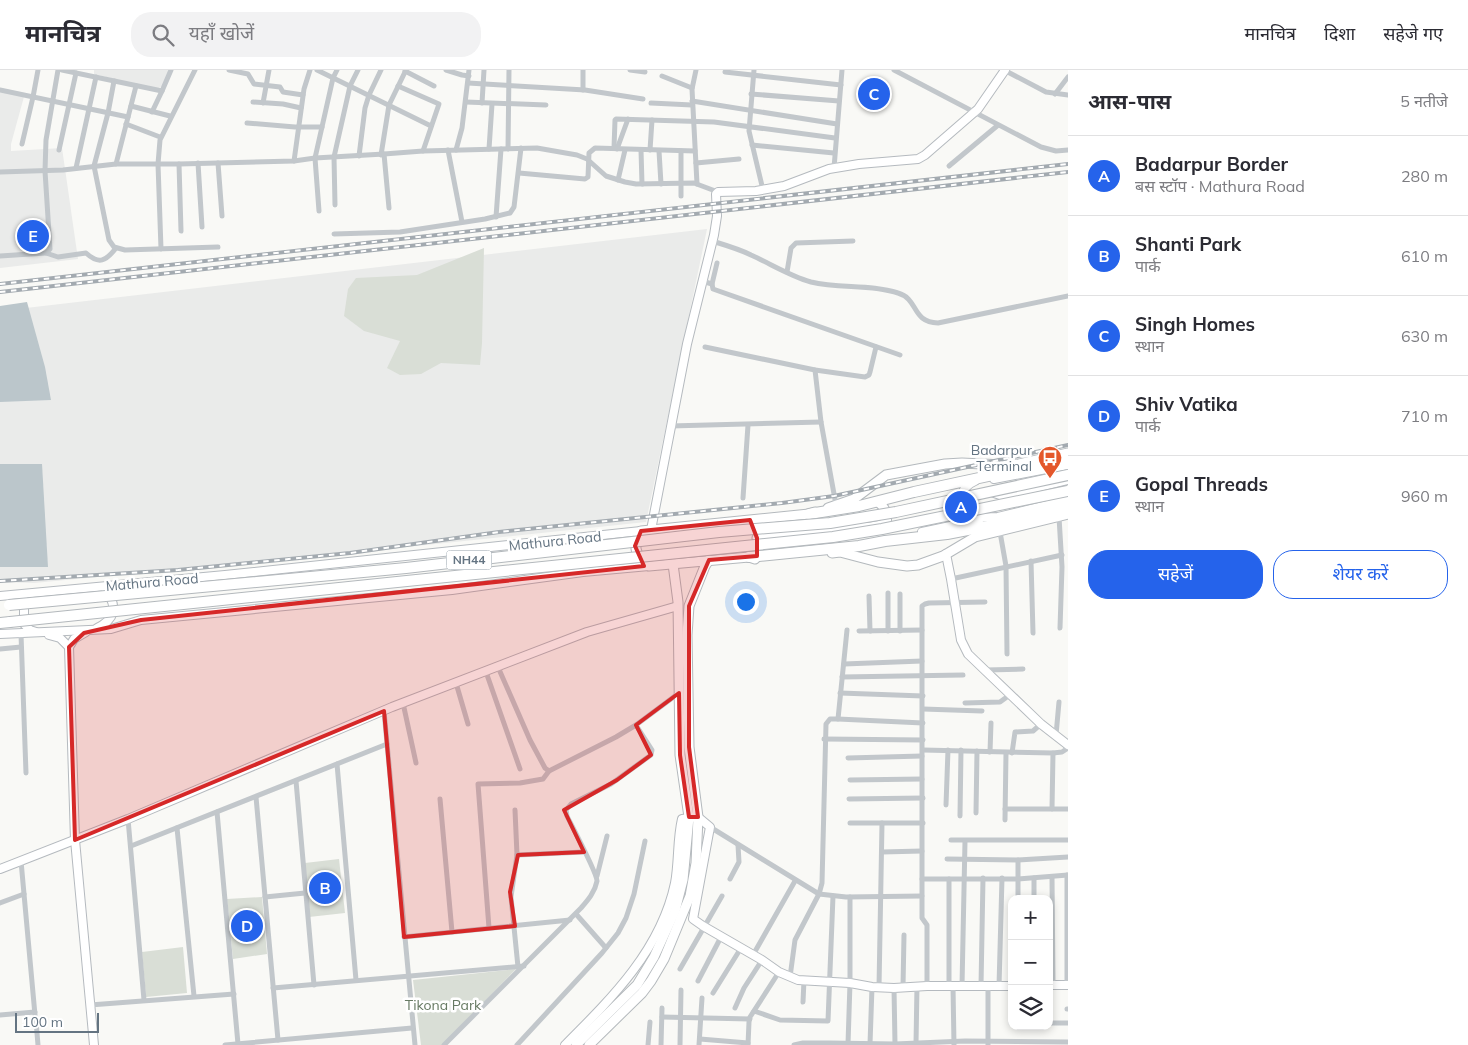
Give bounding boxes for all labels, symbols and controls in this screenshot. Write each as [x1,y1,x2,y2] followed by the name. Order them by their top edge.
[131,12,481,57] search box
[25,18,101,48] text: मानचित्र
[149,21,177,49] icon: search
[189,21,254,45] text: यहाँ खोजें
[1245,22,1296,45] text: मानचित्र
[1324,22,1355,45] text: दिशा
[1383,22,1443,45] text: सहेजे गए
[858,75,890,113] pin: C
[1088,88,1171,114] text: आस-पास
[1400,91,1448,111] text: 5 नतीजे
[1135,152,1288,176] text: Badarpur Border
[1098,166,1110,186] text: A
[1401,166,1448,186] text: 280 m
[1135,176,1305,196] text: बस स्टॉप · Mathura Road
[17,217,49,255] pin: E
[1135,232,1241,256] text: Shanti Park
[1098,246,1110,266] text: B
[1401,246,1448,266] text: 610 m
[1135,256,1161,276] text: पार्क
[1135,312,1255,336] text: Singh Homes
[1099,326,1109,346] text: C
[1401,326,1448,346] text: 630 m
[1135,336,1164,356] text: स्थान
[1135,392,1238,416] text: Shiv Vatika
[1098,406,1110,426] text: D
[1401,406,1448,426] text: 710 m
[1135,416,1161,436] text: पार्क
[971,441,1033,475] place label: Badarpur Terminal
[1037,445,1063,479] bus stop icon: Badarpur Terminal
[1135,472,1268,496] text: Gopal Threads
[1099,486,1109,506] text: E
[1401,486,1448,506] text: 960 m
[945,488,977,526] pin: A
[1135,496,1164,516] text: स्थान
[508,527,602,555] street label: Mathura Road
[446,550,492,570] road number: NH44
[1088,550,1263,599] button: सहेजें
[1273,550,1448,599] button: शेयर करें
[105,569,199,595] street label: Mathura Road
[733,589,759,615] your location
[309,869,341,907] pin: B
[1008,895,1053,1030] map controls
[1008,895,1053,940] button: +
[231,907,263,945] pin: D
[1008,940,1053,985] button: −
[1008,985,1053,1030] button: layers
[405,996,482,1014] park label: Tikona Park
[15,1010,99,1033] scale bar
[22,1013,63,1031] text: 100 m

